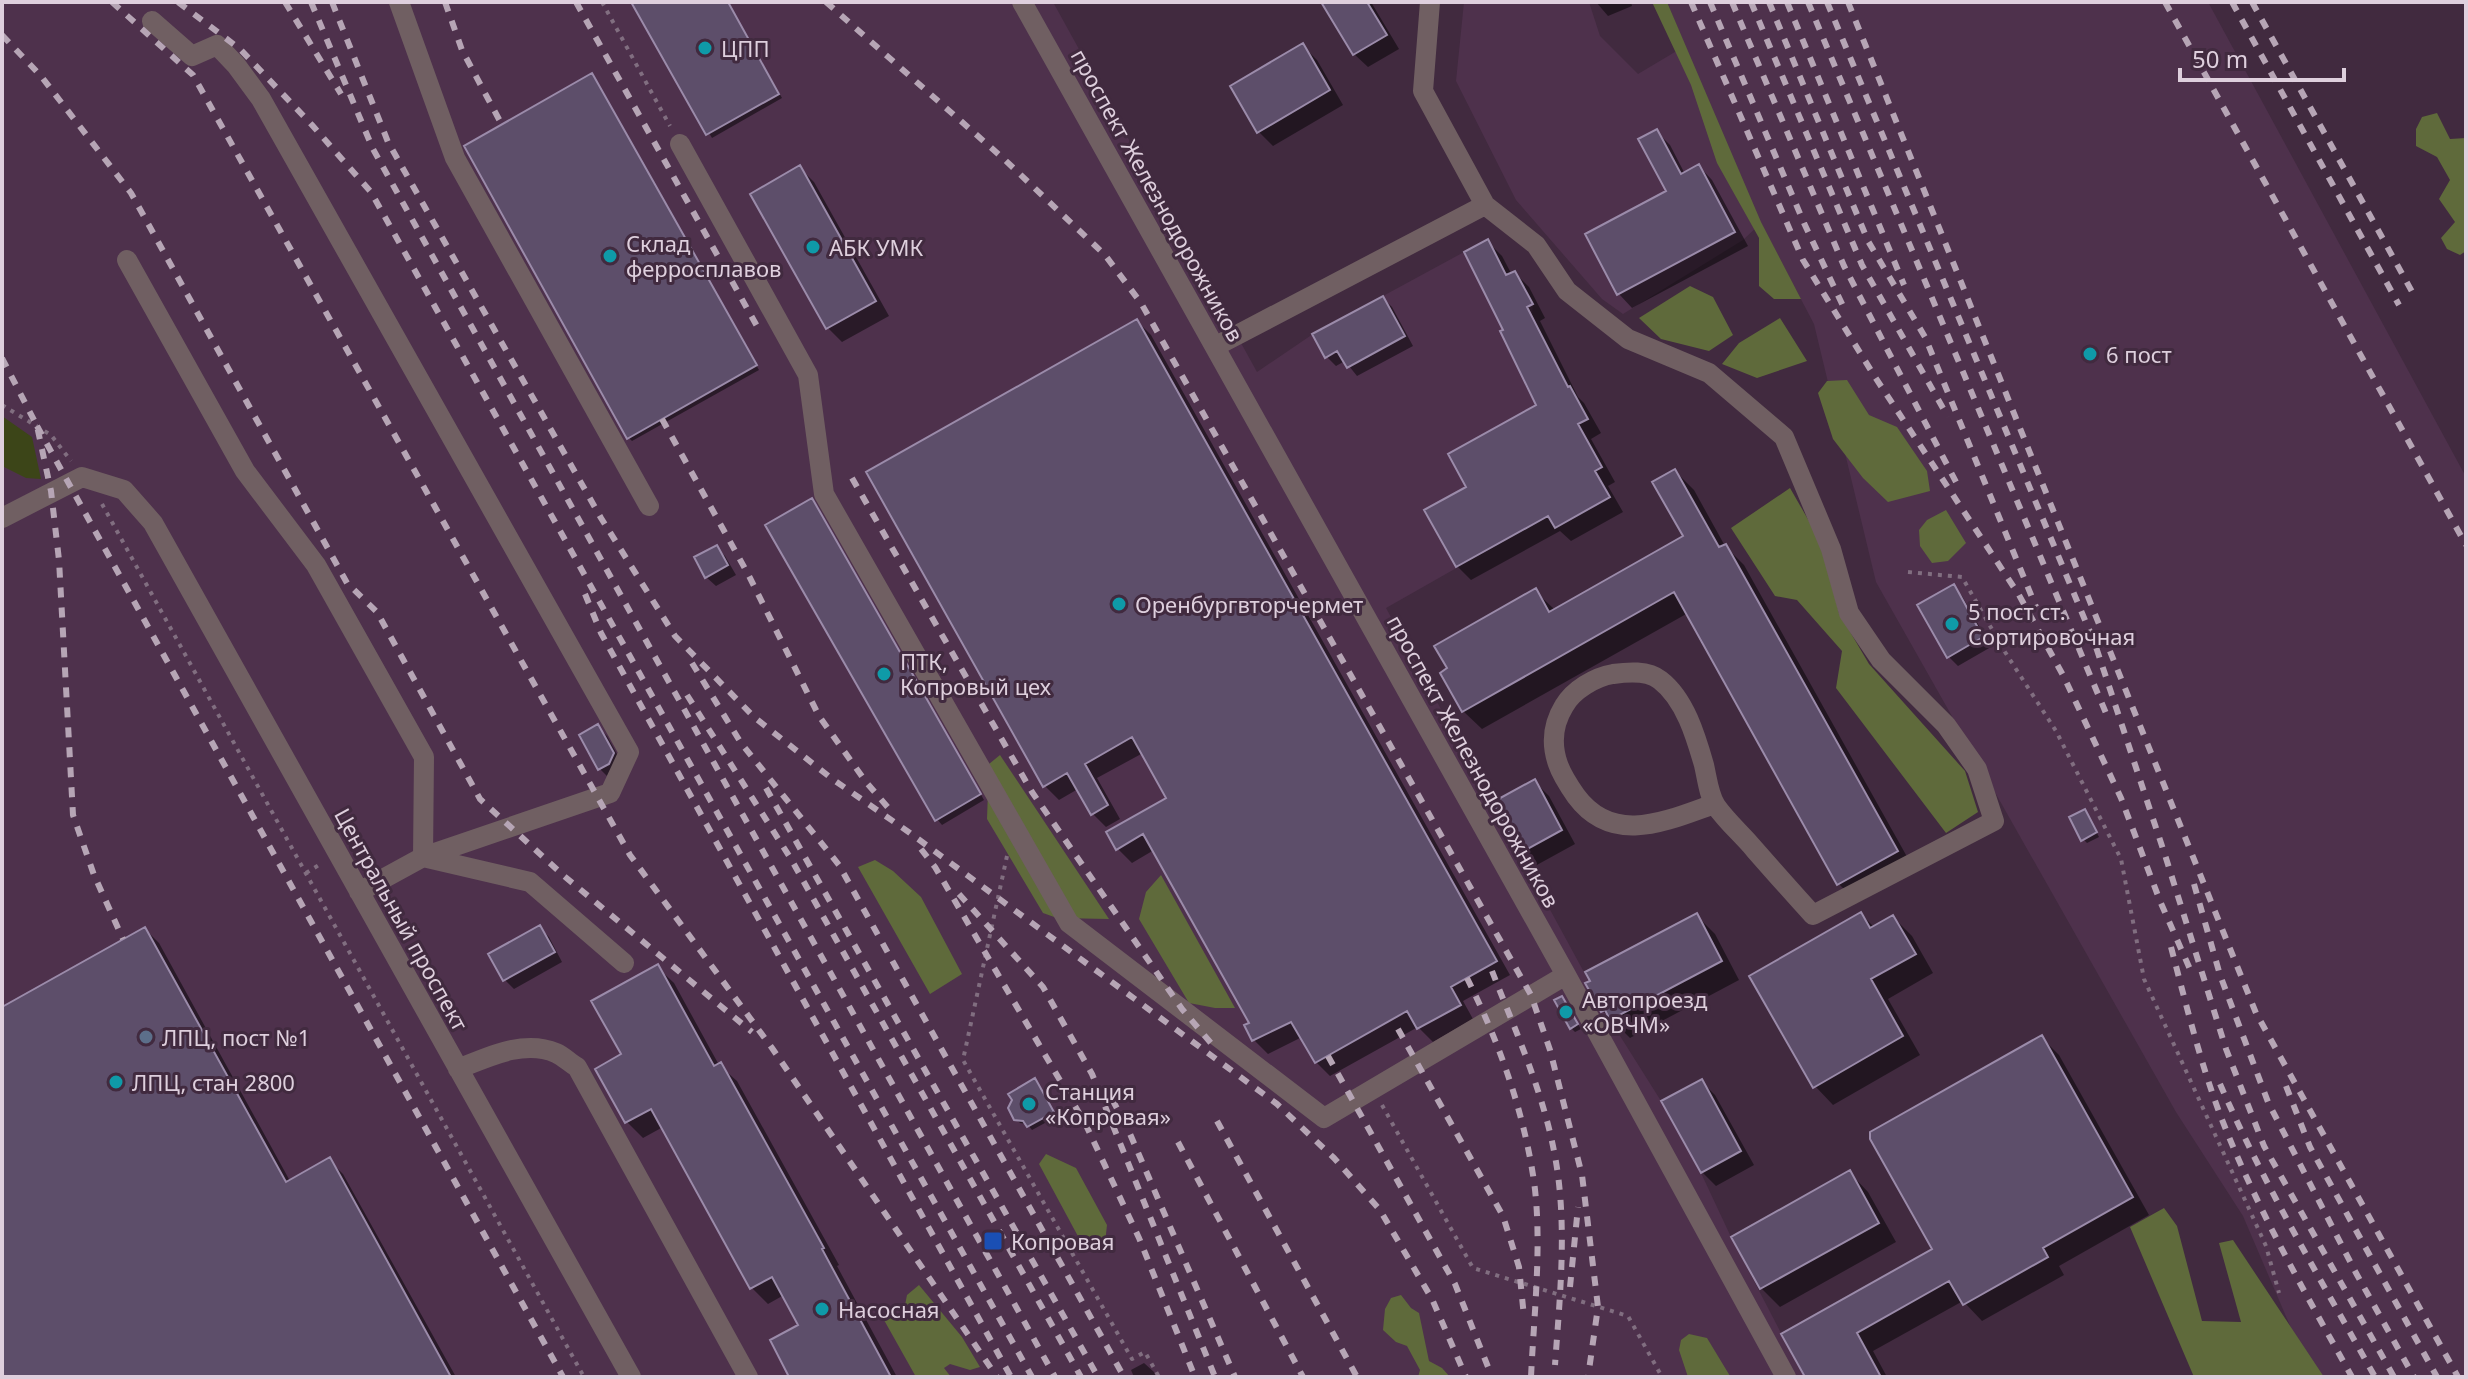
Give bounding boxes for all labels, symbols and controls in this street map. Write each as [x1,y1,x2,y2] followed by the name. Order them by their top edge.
[2180,32,2344,82] scale bar
[721,33,770,63] place label: ЦПП
[696,39,714,57] marker: ЦПП
[2192,42,2248,75] text: 50 m
[1065,43,1251,347] street label: проспект Железнодорожников
[626,228,781,283] place label: Склад ферросплавов
[829,232,924,262] place label: АБК УМК
[804,238,822,256] marker: АБК УМК
[601,247,619,265] marker: Склад ферросплавов
[2106,339,2172,369] place label: 6 пост
[2081,345,2099,363] marker: 6 пост
[1135,589,1363,619] place label: Оренбургвторчермет
[1110,595,1128,613] marker: Оренбургвторчермет
[1968,596,2135,651] place label: 5 пост ст. Сортировочная
[1381,609,1567,913] street label: проспект Железнодорожников
[1943,615,1961,633] marker: 5 пост ст. Сортировочная
[900,646,1052,701] place label: ПТК, Копровый цех
[875,665,893,683] marker: ПТК, Копровый цех
[328,802,476,1036] street label: Центральный проспект
[1582,984,1708,1039] place label: Автопроезд «ОВЧМ»
[1557,1003,1575,1021] marker: Автопроезд «ОВЧМ»
[162,1022,310,1052] place label: ЛПЦ, пост №1
[137,1028,155,1046] marker: ЛПЦ, пост №1
[132,1067,295,1097] place label: ЛПЦ, стан 2800
[107,1073,125,1091] marker: ЛПЦ, стан 2800
[1045,1076,1171,1131] place label: Станция «Копровая»
[1020,1095,1038,1113] marker: Станция «Копровая»
[1011,1226,1115,1256] place label: Копровая
[982,1230,1004,1252] marker: Копровая
[838,1294,940,1324] place label: Насосная
[813,1300,831,1318] marker: Насосная

